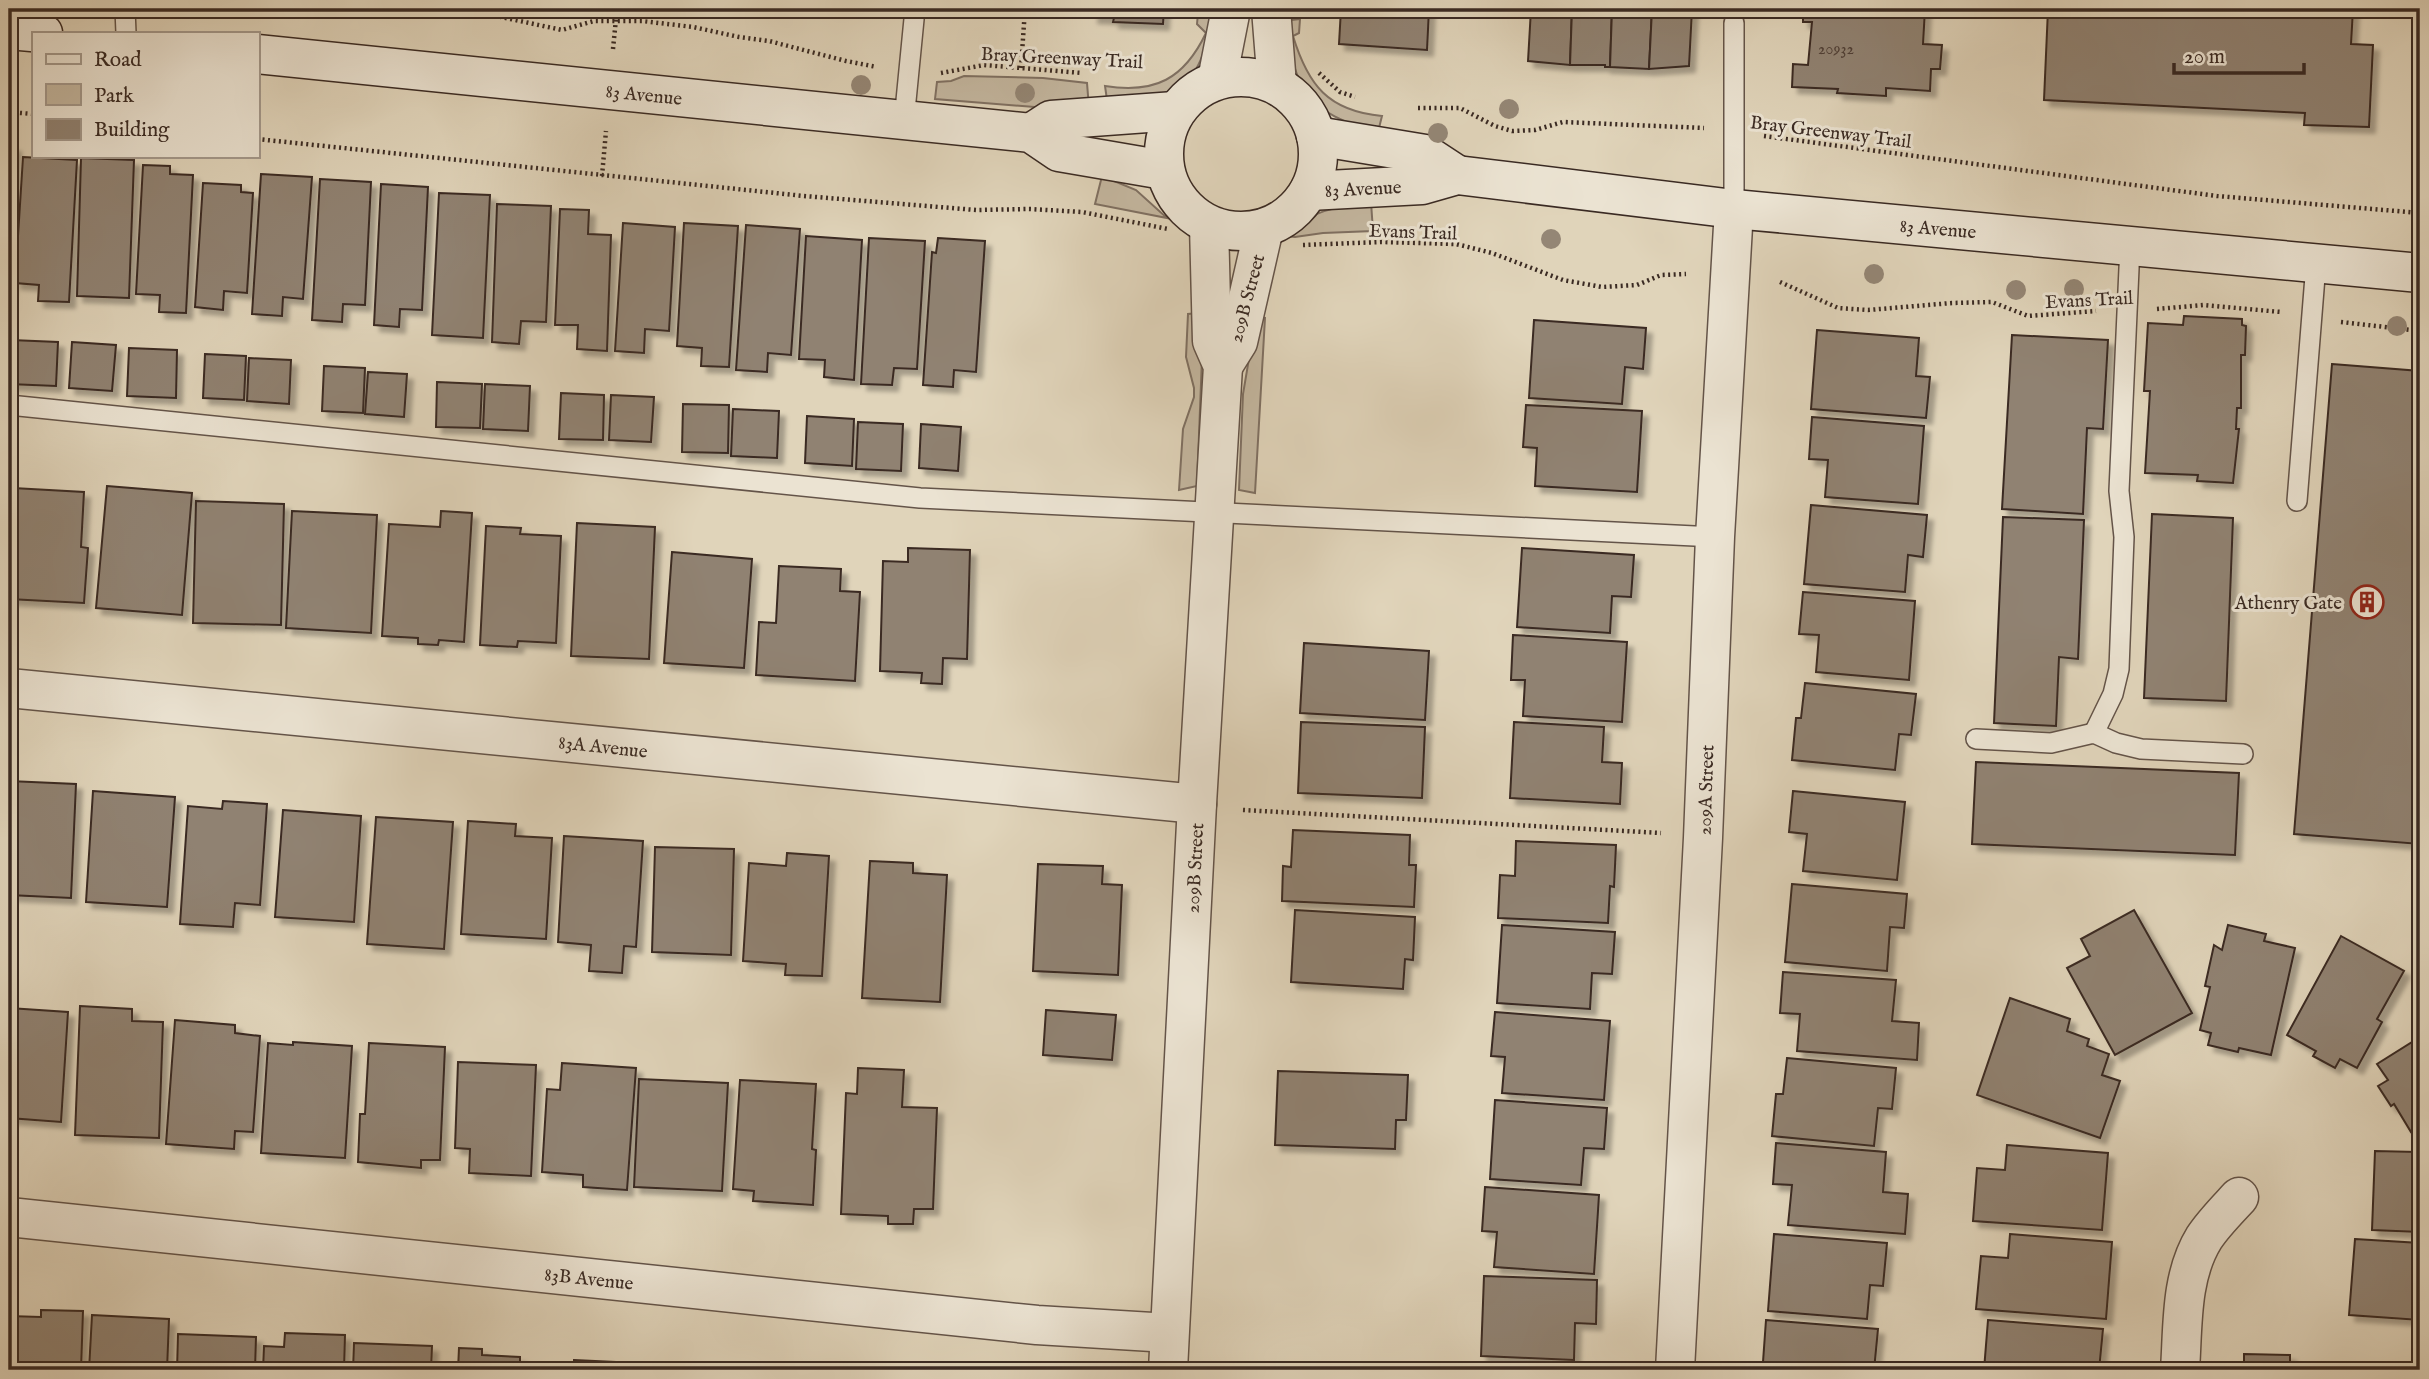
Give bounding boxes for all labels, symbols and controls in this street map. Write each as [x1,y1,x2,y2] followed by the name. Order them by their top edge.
[32,32,259,158] legend
[2174,32,2303,76] scale bar
[1818,40,1854,60] house number: 20932
[980,43,1144,75] street label: Bray Greenway Trail
[2184,44,2225,71] text: 20 m
[94,47,142,74] text: Road
[604,80,683,112] street label: 83 Avenue
[94,83,135,110] text: Park
[1749,111,1914,155] street label: Bray Greenway Trail
[94,117,170,144] text: Building
[1324,176,1402,204] street label: 83 Avenue
[1899,215,1977,245] street label: 83 Avenue
[1368,219,1458,247] street label: Evans Trail
[1225,251,1271,345] street label: 209B Street
[2044,287,2135,315] street label: Evans Trail
[2348,583,2386,621] building icon: Athenry Gate
[2234,592,2342,616] place label: Athenry Gate
[557,731,649,765] street label: 83A Avenue
[1693,744,1721,836] street label: 209A Street
[1182,822,1210,914] street label: 209B Street
[543,1263,635,1297] street label: 83B Avenue

